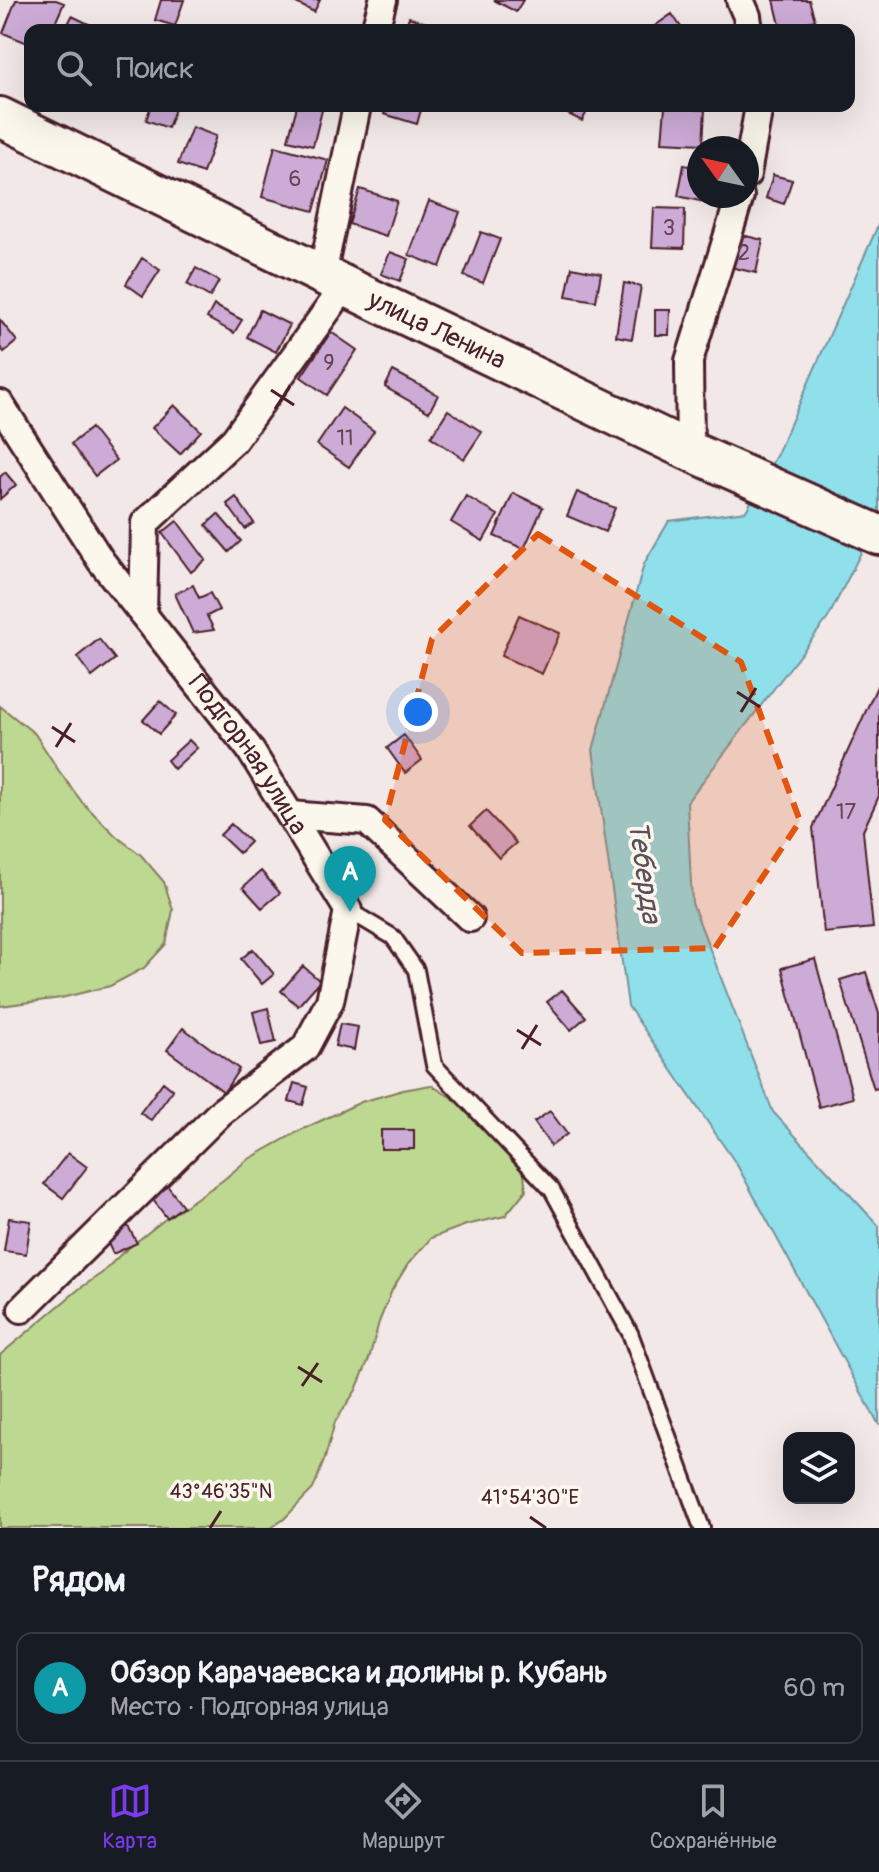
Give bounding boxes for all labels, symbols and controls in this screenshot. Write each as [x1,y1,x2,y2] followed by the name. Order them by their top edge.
[24,24,855,112] search box
[52,46,96,90] icon: search
[116,50,194,87] text: Поиск
[687,136,759,208] north arrow
[289,165,301,193] house number: 6
[663,214,675,242] house number: 3
[738,239,750,267] house number: 2
[362,283,511,377] street label: улица Ленина
[323,349,335,377] house number: 9
[336,424,354,452] house number: 11
[181,668,314,841] street label: Подгорная улица
[398,692,438,732] your location
[836,798,856,826] house number: 17
[620,819,669,927] water label: Теберда
[324,846,376,912] pin: A
[783,1432,855,1504] map controls
[783,1432,855,1504] button: layers
[170,1479,272,1504] text: 43°46'35"N
[481,1485,579,1510] text: 41°54'30"E
[32,1559,126,1602] text: Рядом
[110,1654,608,1691] text: Обзор Карачаевска и долины р. Кубань
[52,1672,68,1704] text: A
[783,1672,845,1704] text: 60 m
[110,1691,389,1723] text: Место · Подгорная улица
[102,1779,157,1855] tab: Карта
[362,1779,445,1855] tab: Маршрут
[650,1779,777,1855] tab: Сохранённые

